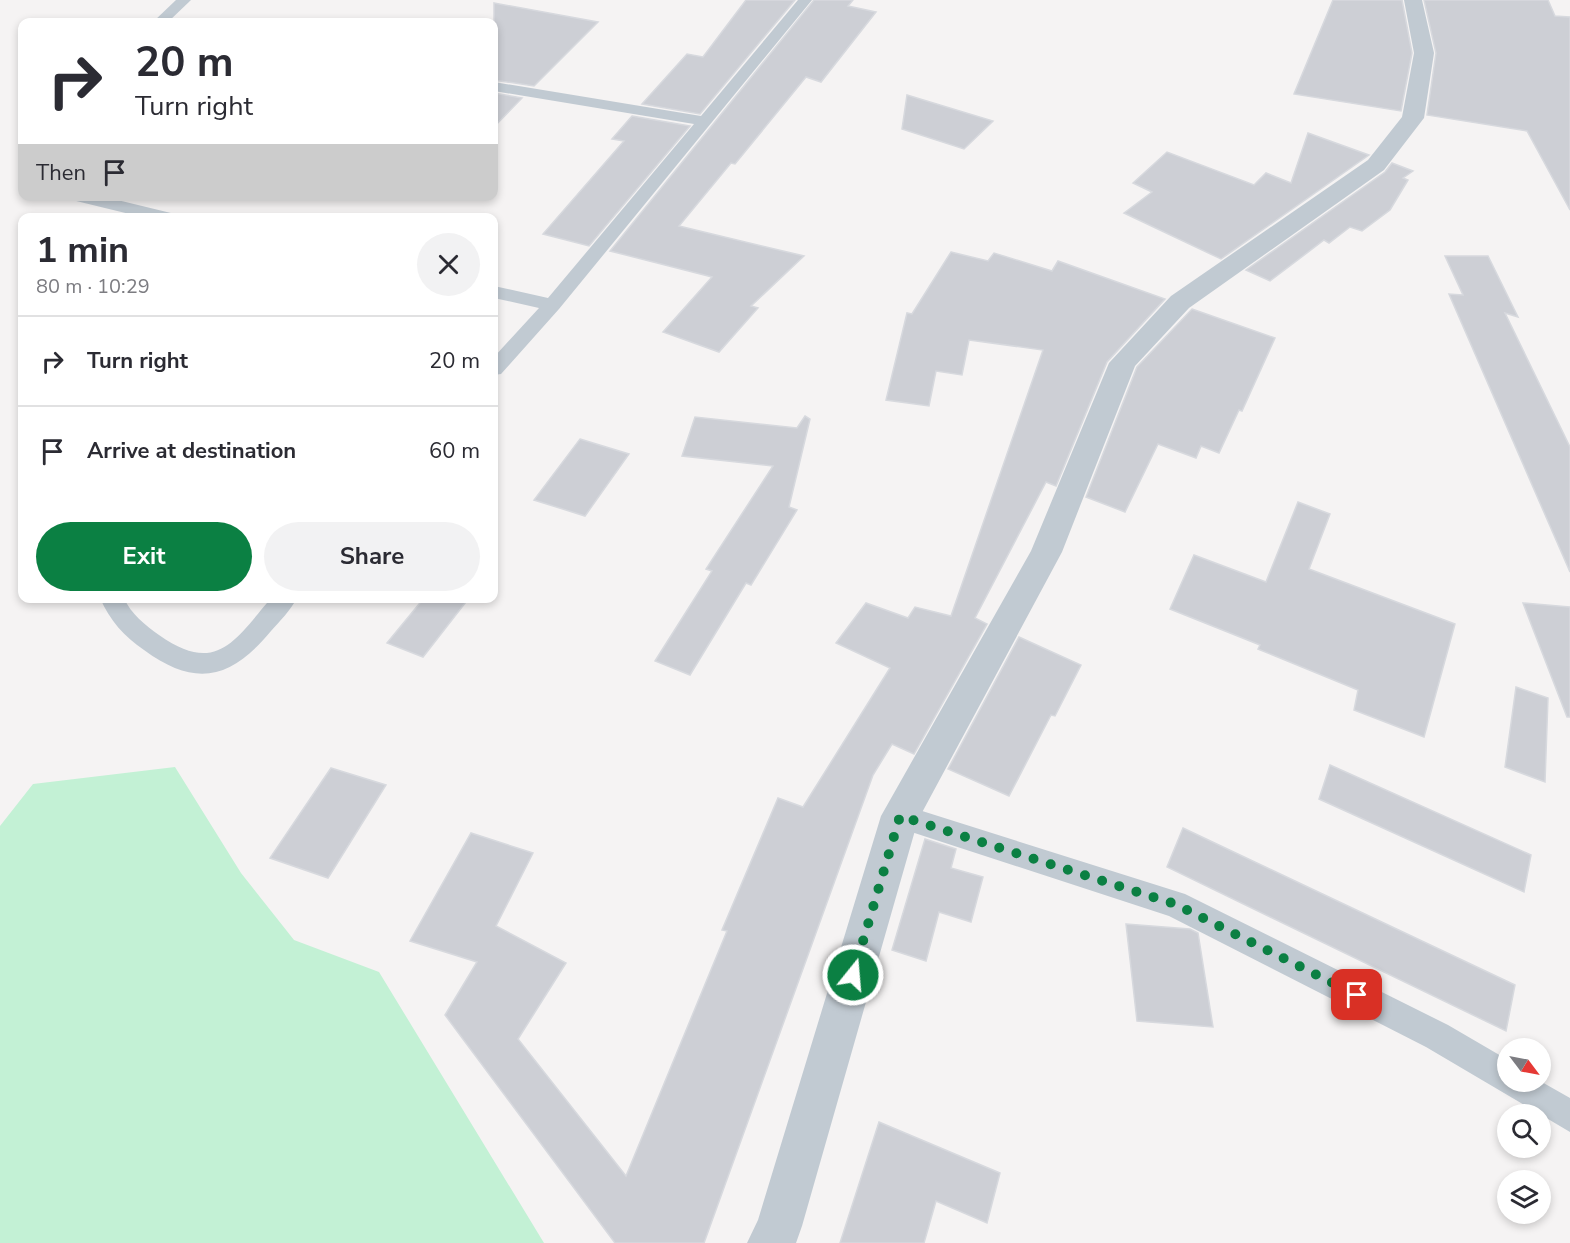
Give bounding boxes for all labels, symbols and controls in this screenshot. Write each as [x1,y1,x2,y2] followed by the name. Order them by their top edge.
[135,34,234,91] text: 20 m
[36,42,114,120] icon: right
[135,88,253,125] text: Turn right
[98,156,131,189] icon: arrive
[36,158,86,188] text: Then
[36,226,129,275] text: 1 min
[417,233,480,296] button: close
[36,273,150,300] text: 80 m · 10:29
[36,345,69,378] icon: right
[87,346,188,376] text: Turn right
[429,346,480,376] text: 20 m
[36,435,69,468] icon: arrive
[87,436,296,466] text: Arrive at destination
[429,436,480,466] text: 60 m
[36,522,252,591] button: Exit
[264,522,480,591] button: Share
[821,943,885,1007] position arrow
[1331,969,1382,1020] pin
[1340,978,1373,1011] icon: arrive
[1497,1038,1551,1092] north arrow
[1497,1038,1551,1224] map controls
[1497,1104,1551,1158] button: search
[1497,1170,1551,1224] button: layers

